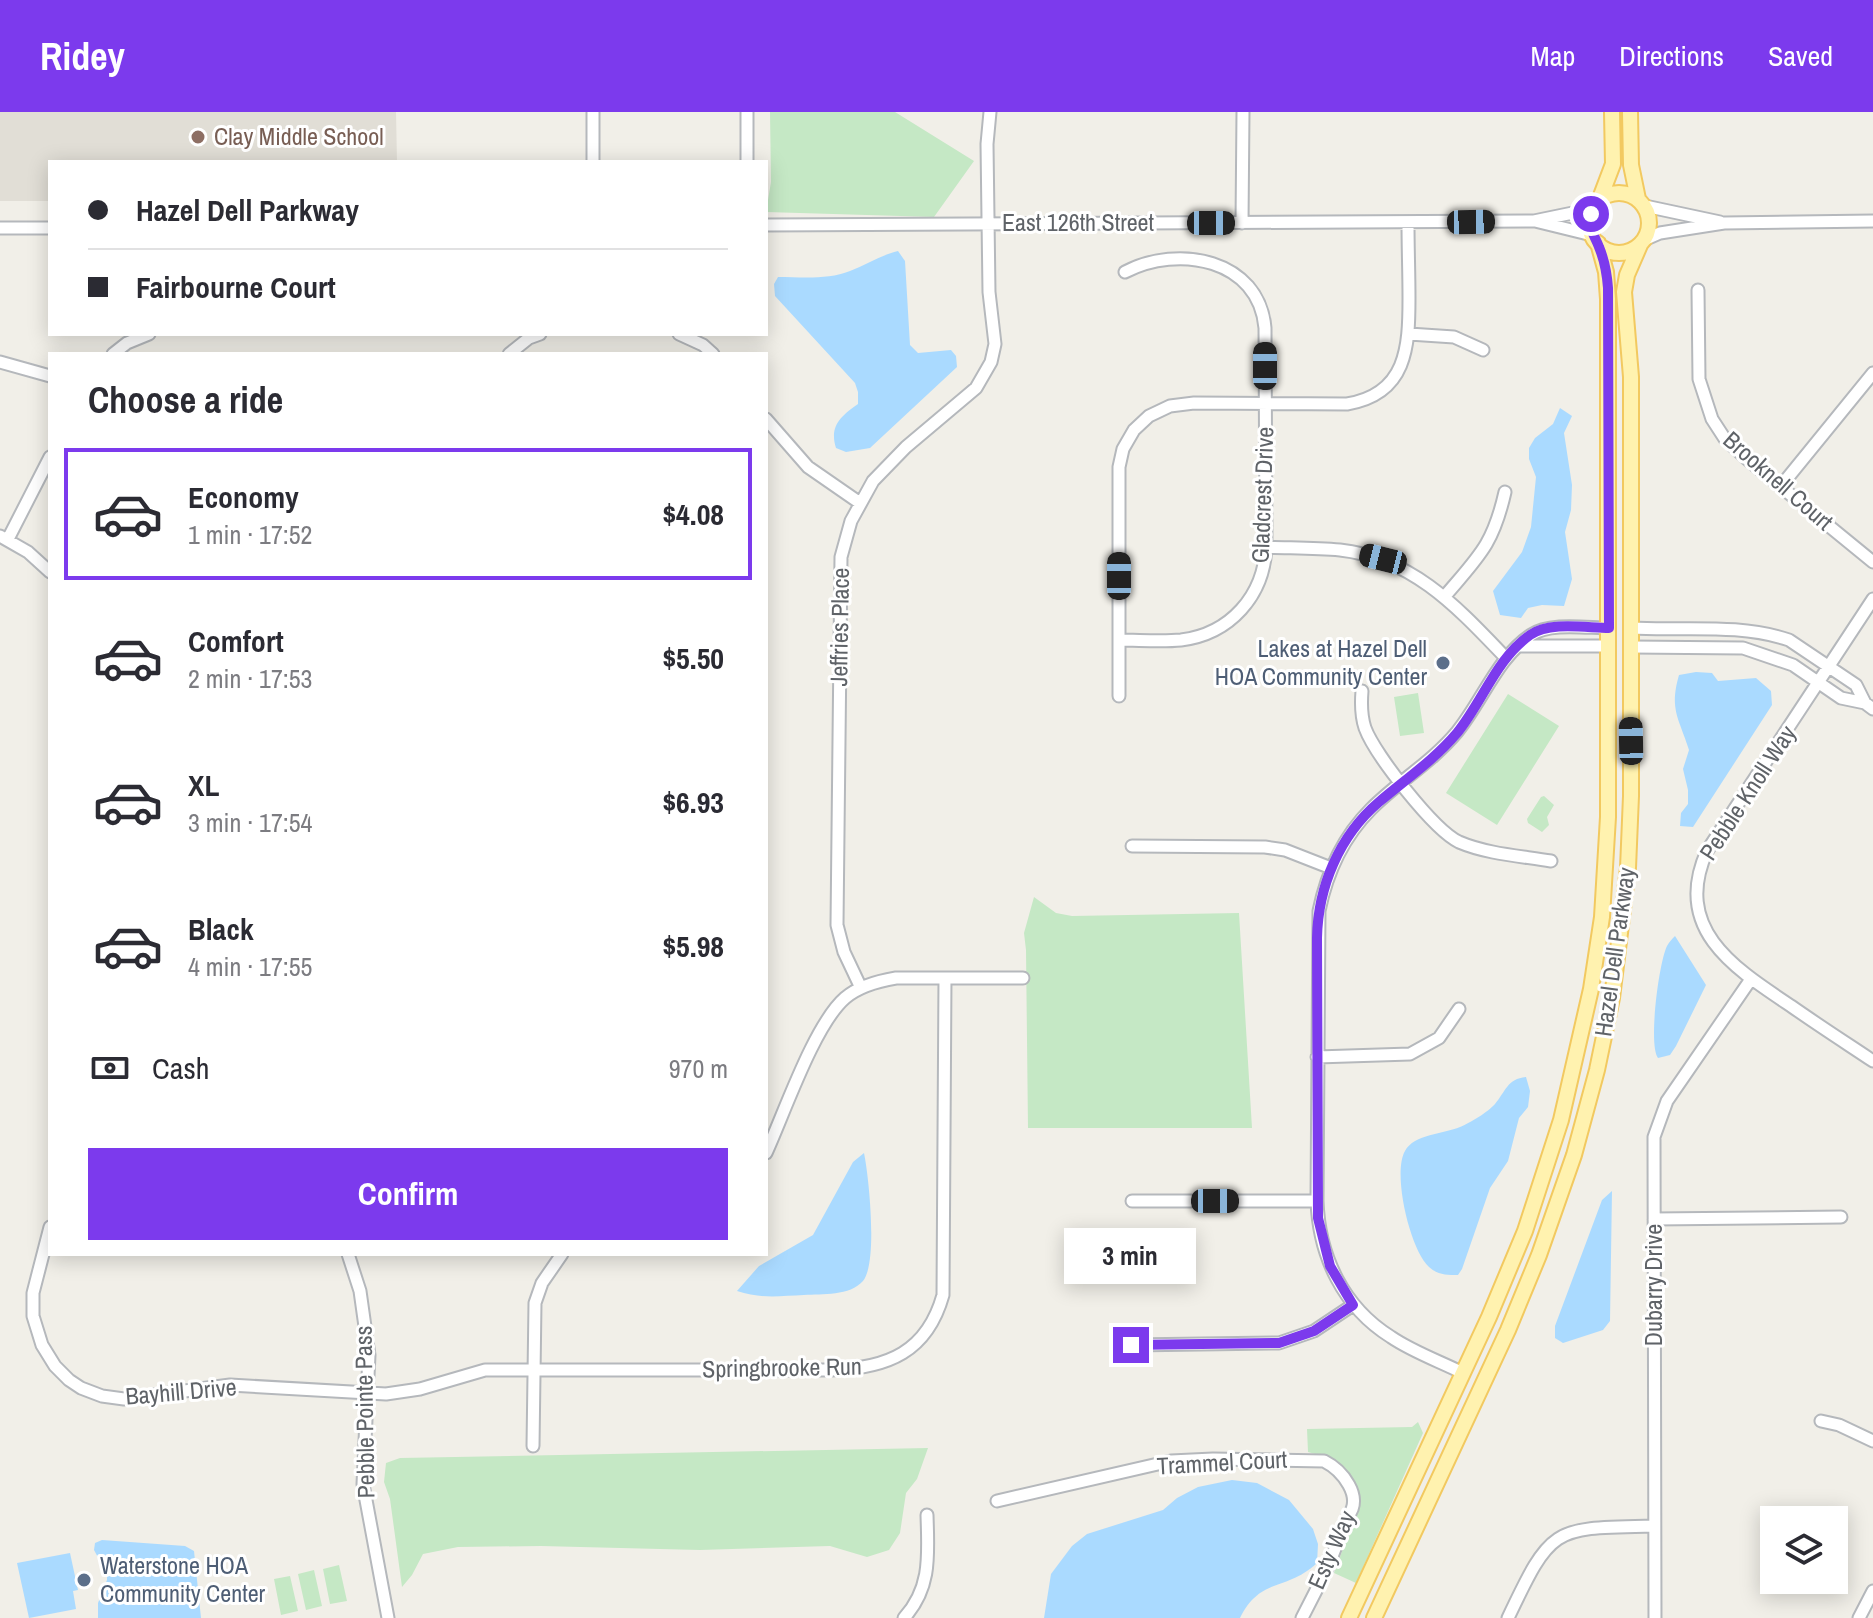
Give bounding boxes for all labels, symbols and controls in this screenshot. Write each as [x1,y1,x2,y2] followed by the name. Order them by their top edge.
[40,31,125,82] text: Ridey
[1531,37,1575,75] text: Map
[1619,37,1724,75] text: Directions
[1768,37,1833,75] text: Saved
[214,120,384,152] place label: Clay Middle School
[189,128,207,146] marker: Clay Middle School
[136,190,359,230] text: Hazel Dell Parkway
[1573,196,1609,232] route start
[1002,206,1155,238] street label: East 126th Street
[1447,210,1495,234] car
[1187,211,1235,235] car
[136,267,336,307] text: Fairbourne Court
[1253,342,1277,390] car
[88,376,283,424] text: Choose a ride
[1717,424,1841,537] street label: Brooknell Court
[1244,426,1280,564] street label: Gladcrest Drive
[188,477,299,517] text: Economy
[92,478,164,550] icon: car
[662,494,724,534] text: $4.08
[188,517,312,552] text: 1 min · 17:52
[1357,542,1409,576] car
[1107,552,1131,600] car
[822,567,856,687] street label: Jeffries Place
[188,621,284,661] text: Comfort
[92,622,164,694] icon: car
[1215,632,1427,692] place label: Lakes at Hazel Dell HOA Community Center
[662,638,724,678] text: $5.50
[1434,654,1452,672] marker: Lakes at Hazel Dell HOA Community Center
[188,661,312,696] text: 2 min · 17:53
[1619,717,1643,765] car
[1692,719,1803,866] street label: Pebble Knoll Way
[188,765,219,805] text: XL
[92,766,164,838] icon: car
[662,782,724,822] text: $6.93
[188,805,312,840] text: 3 min · 17:54
[1586,865,1642,1039] street label: Hazel Dell Parkway
[188,909,254,949] text: Black
[92,910,164,982] icon: car
[662,926,724,966] text: $5.98
[188,949,312,984] text: 4 min · 17:55
[88,1046,132,1090] icon: cash
[152,1048,209,1088] text: Cash
[669,1051,728,1086] text: 970 m
[88,1148,728,1240] button: Confirm
[1191,1189,1239,1213] car
[1637,1224,1669,1346] street label: Dubarry Drive
[1065,1229,1197,1285] callout: 3 min
[1102,1238,1158,1273] text: 3 min
[346,1325,382,1499] street label: Pebble Pointe Pass
[1113,1327,1149,1363] route end
[702,1350,862,1384] street label: Springbrooke Run
[124,1370,238,1412] street label: Bayhill Drive
[1156,1443,1288,1481] street label: Trammel Court
[1300,1505,1363,1594] street label: Esty Way
[1760,1506,1848,1594] map controls
[1760,1506,1848,1594] button: layers
[100,1549,266,1609] place label: Waterstone HOA Community Center
[75,1571,93,1589] marker: Waterstone HOA Community Center

